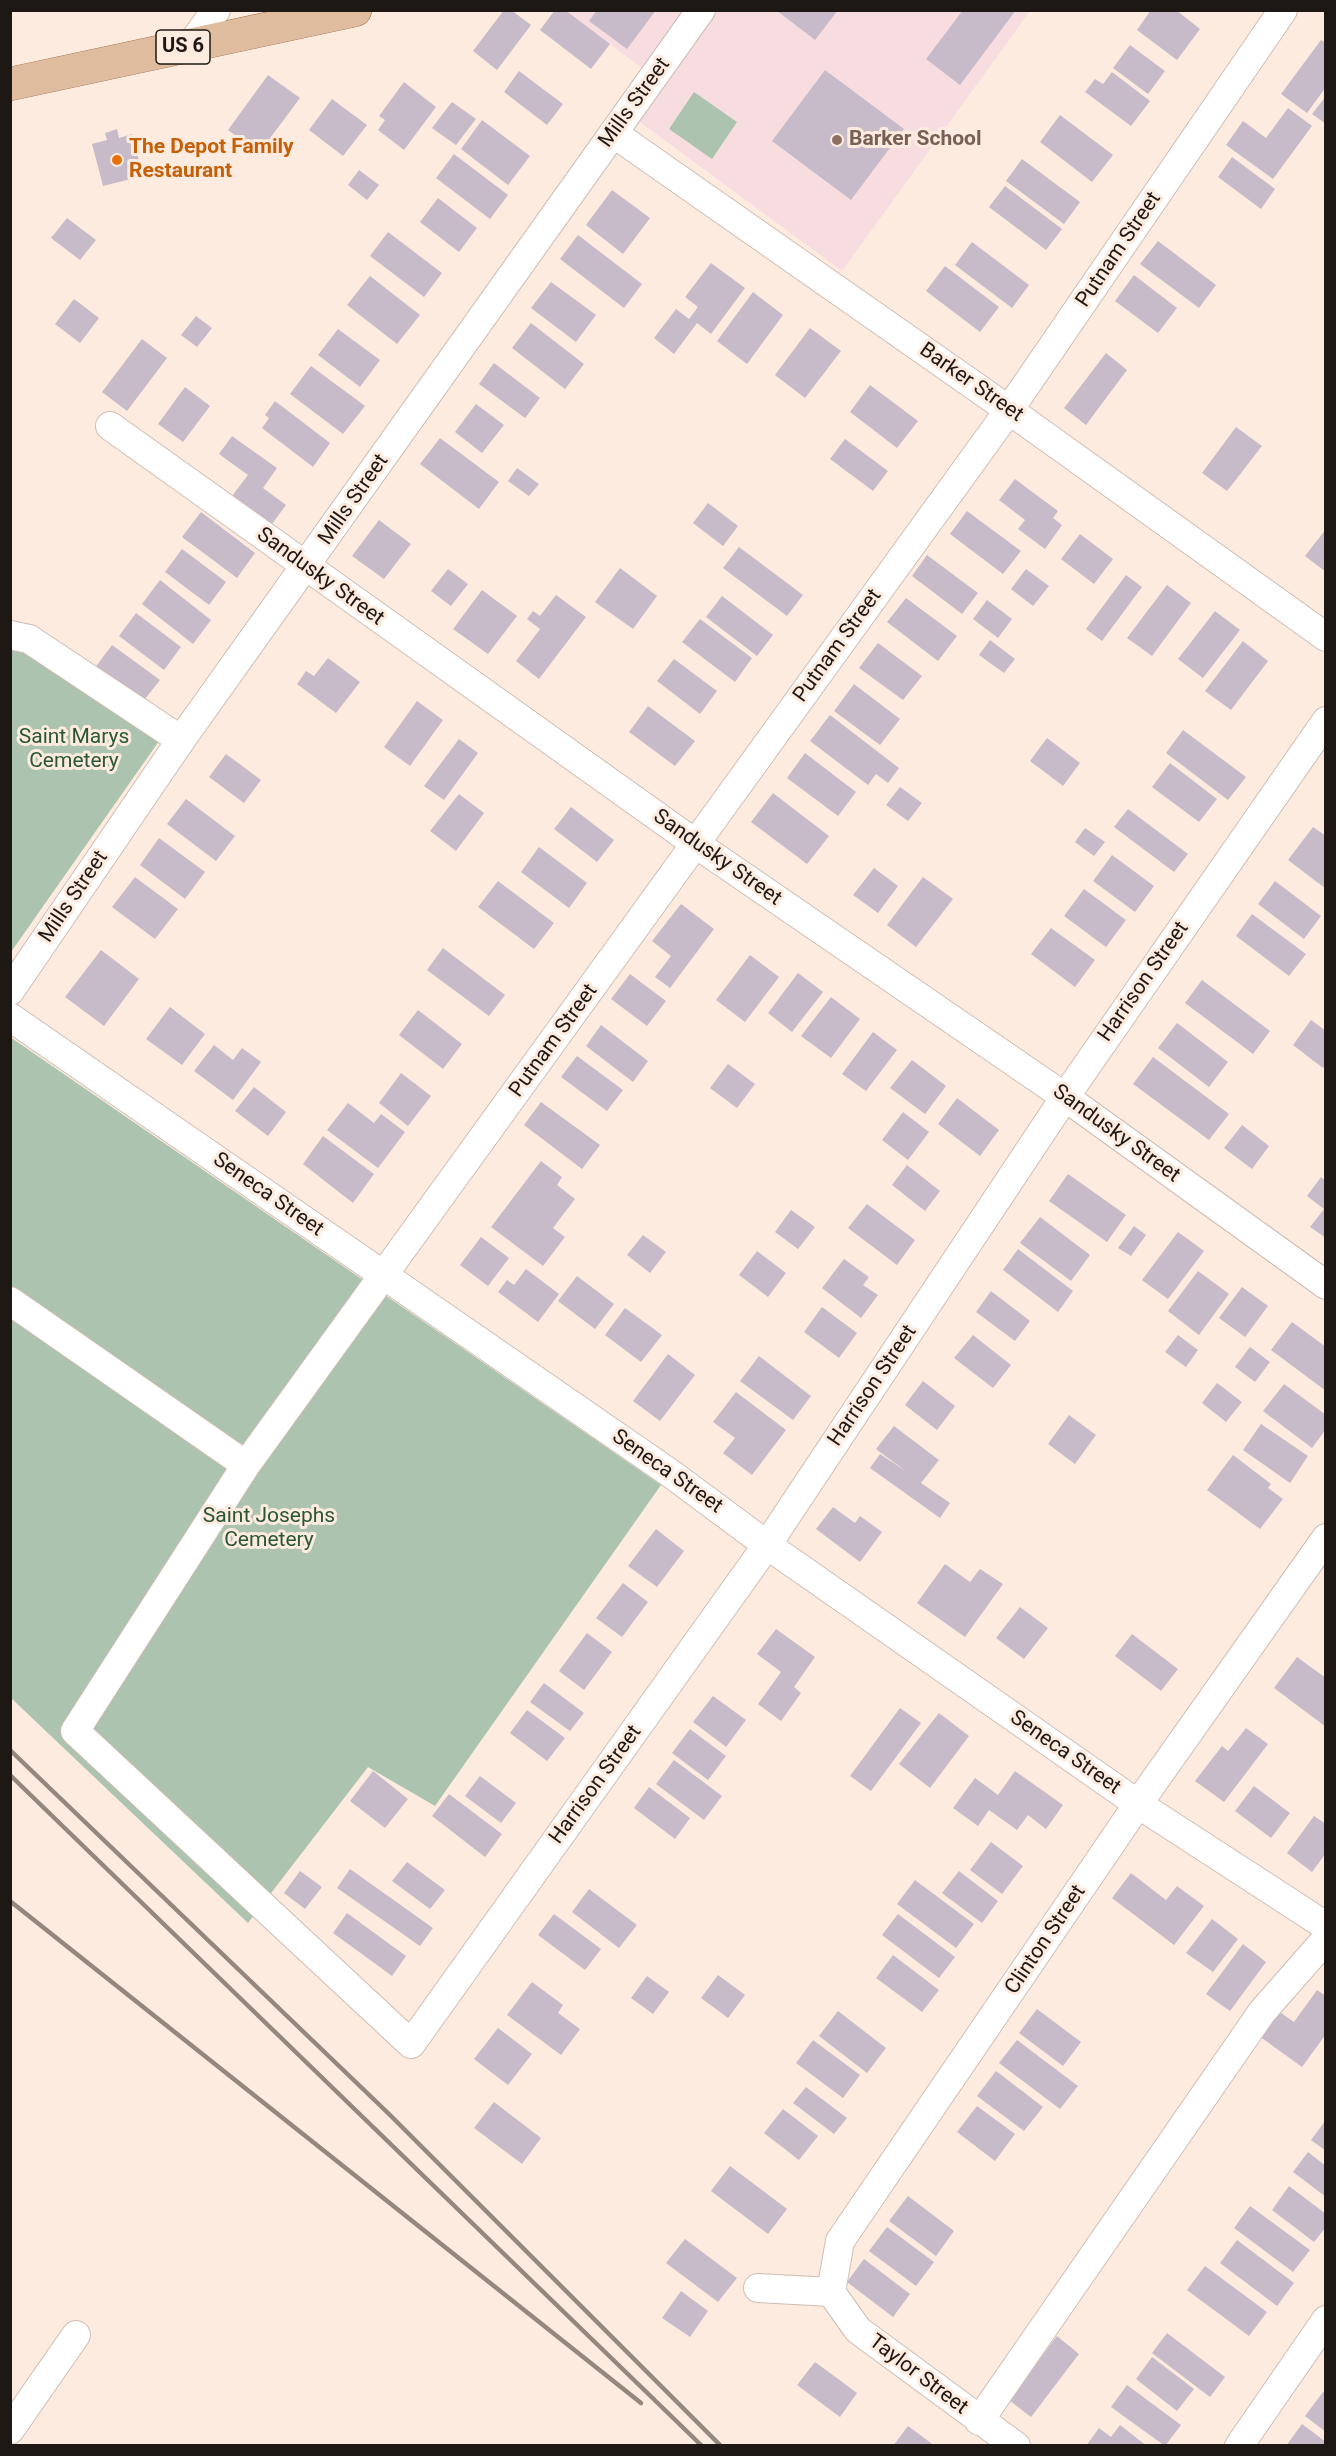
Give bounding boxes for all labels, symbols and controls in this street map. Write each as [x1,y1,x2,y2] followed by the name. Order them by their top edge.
[156,30,210,64] road number: US 6
[594,53,676,153] street label: Mills Street
[849,127,981,153] place label: Barker School
[830,133,844,147] marker: Barker School
[129,135,294,185] place label: The Depot Family Restaurant
[110,153,124,167] marker: The Depot Family Restaurant
[1071,188,1167,312] street label: Putnam Street
[914,338,1028,428] street label: Barker Street
[314,450,394,550] street label: Mills Street
[252,522,388,632] street label: Sandusky Street
[789,584,887,708] street label: Putnam Street
[19,725,129,775] park label: Saint Marys Cemetery
[648,804,786,912] street label: Sandusky Street
[34,846,114,948] street label: Mills Street
[1093,917,1195,1047] street label: Harrison Street
[505,979,603,1103] street label: Putnam Street
[1048,1079,1184,1189] street label: Sandusky Street
[208,1148,328,1242] street label: Seneca Street
[823,1321,923,1451] street label: Harrison Street
[607,1425,727,1519] street label: Seneca Street
[203,1504,335,1554] park label: Saint Josephs Cemetery
[1005,1706,1125,1800] street label: Seneca Street
[544,1721,648,1849] street label: Harrison Street
[1000,1881,1092,1999] street label: Clinton Street
[864,2330,972,2420] street label: Taylor Street

